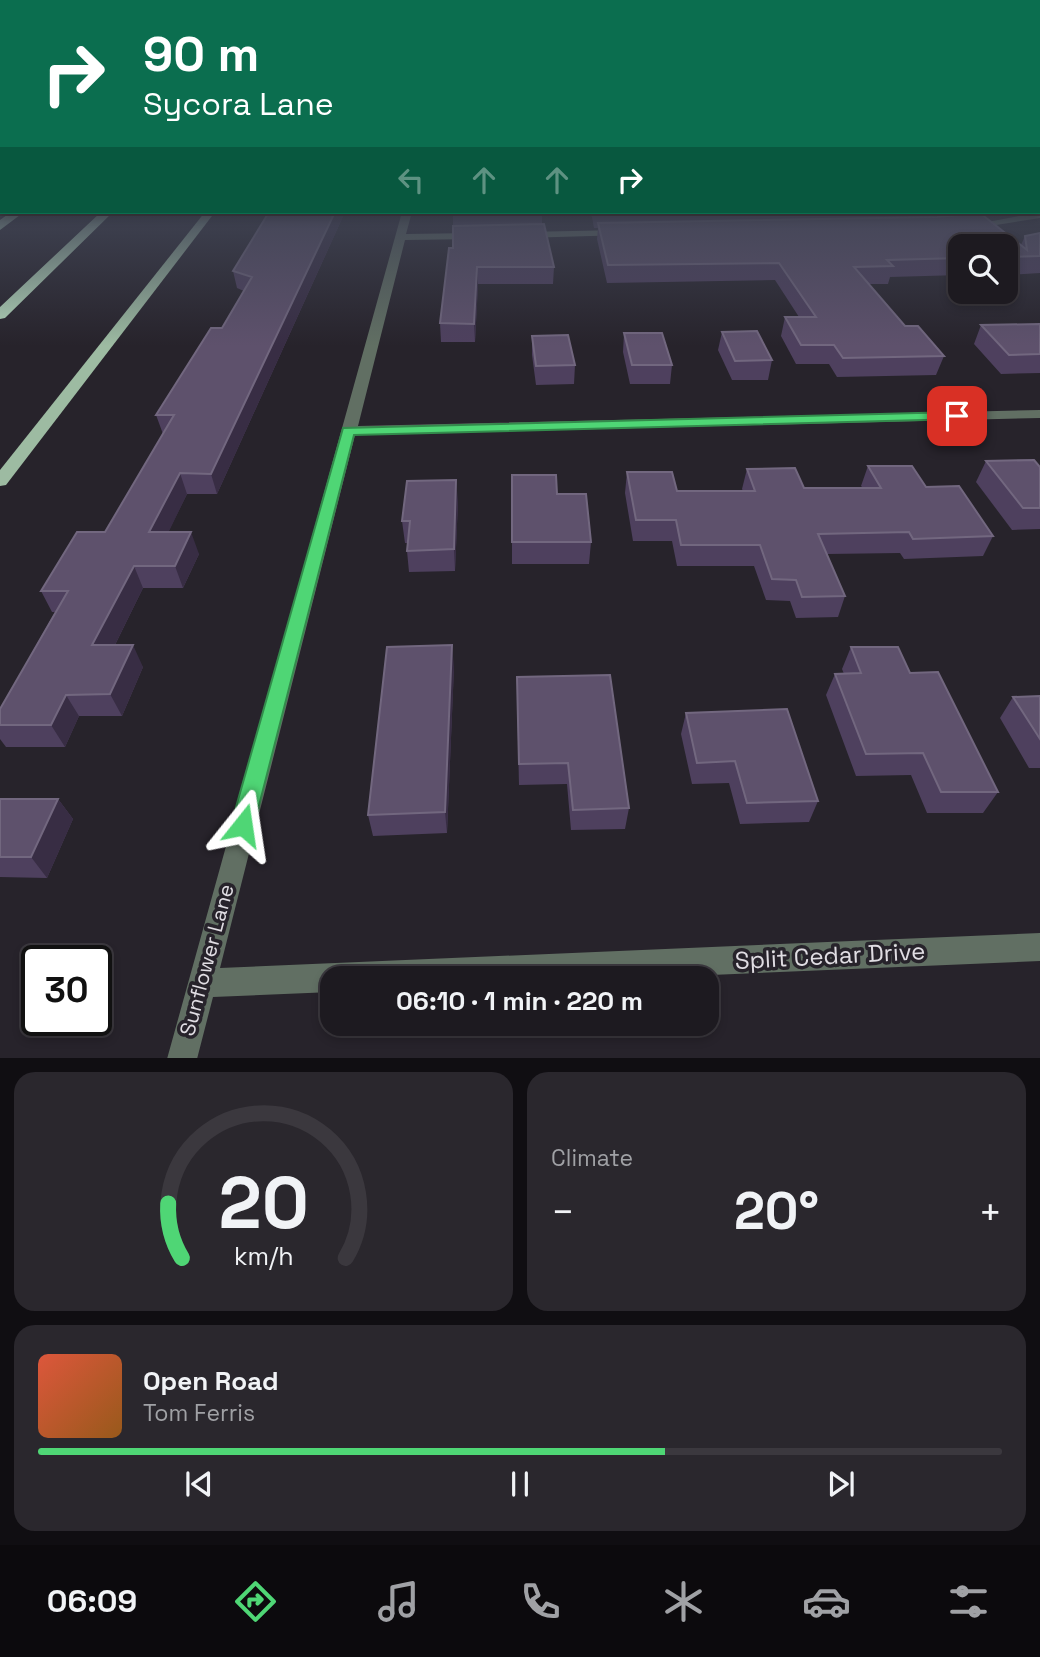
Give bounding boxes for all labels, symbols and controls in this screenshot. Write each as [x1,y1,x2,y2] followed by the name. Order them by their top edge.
[143,23,259,85] text: 90 m
[28,28,119,119] icon: right
[143,84,334,124] text: Sycora Lane
[392,161,430,199] icon: left
[465,161,503,199] icon: ahead
[538,161,576,199] icon: ahead
[611,161,649,199] icon: right
[948,234,1018,304] map controls
[948,234,1018,304] button: search
[927,386,987,446] pin
[938,397,976,435] icon: arrive
[206,788,280,862] position arrow
[173,881,240,1039] street label: Sunflower Lane
[734,935,926,976] street label: Split Cedar Drive
[21,945,112,1036] speed limit sign: 30
[396,984,643,1018] text: 06:10 · 1 min · 220 m
[551,1143,633,1173] text: Climate
[218,1156,309,1249] text: 20
[734,1178,819,1244] text: 20°
[551,1188,575,1236] text: −
[978,1188,1002,1236] text: +
[234,1239,293,1271] text: km/h
[143,1364,279,1398] text: Open Road
[143,1398,255,1428] text: Tom Ferris
[180,1465,218,1503] icon: previous
[501,1465,539,1503] icon: pause
[822,1465,860,1503] icon: next
[231,1577,280,1626] icon: directions
[374,1577,423,1626] icon: music
[516,1577,565,1626] icon: phone
[659,1577,708,1626] icon: climate
[802,1577,851,1626] icon: car
[944,1577,993,1626] icon: filters
[47,1581,137,1621] text: 06:09

